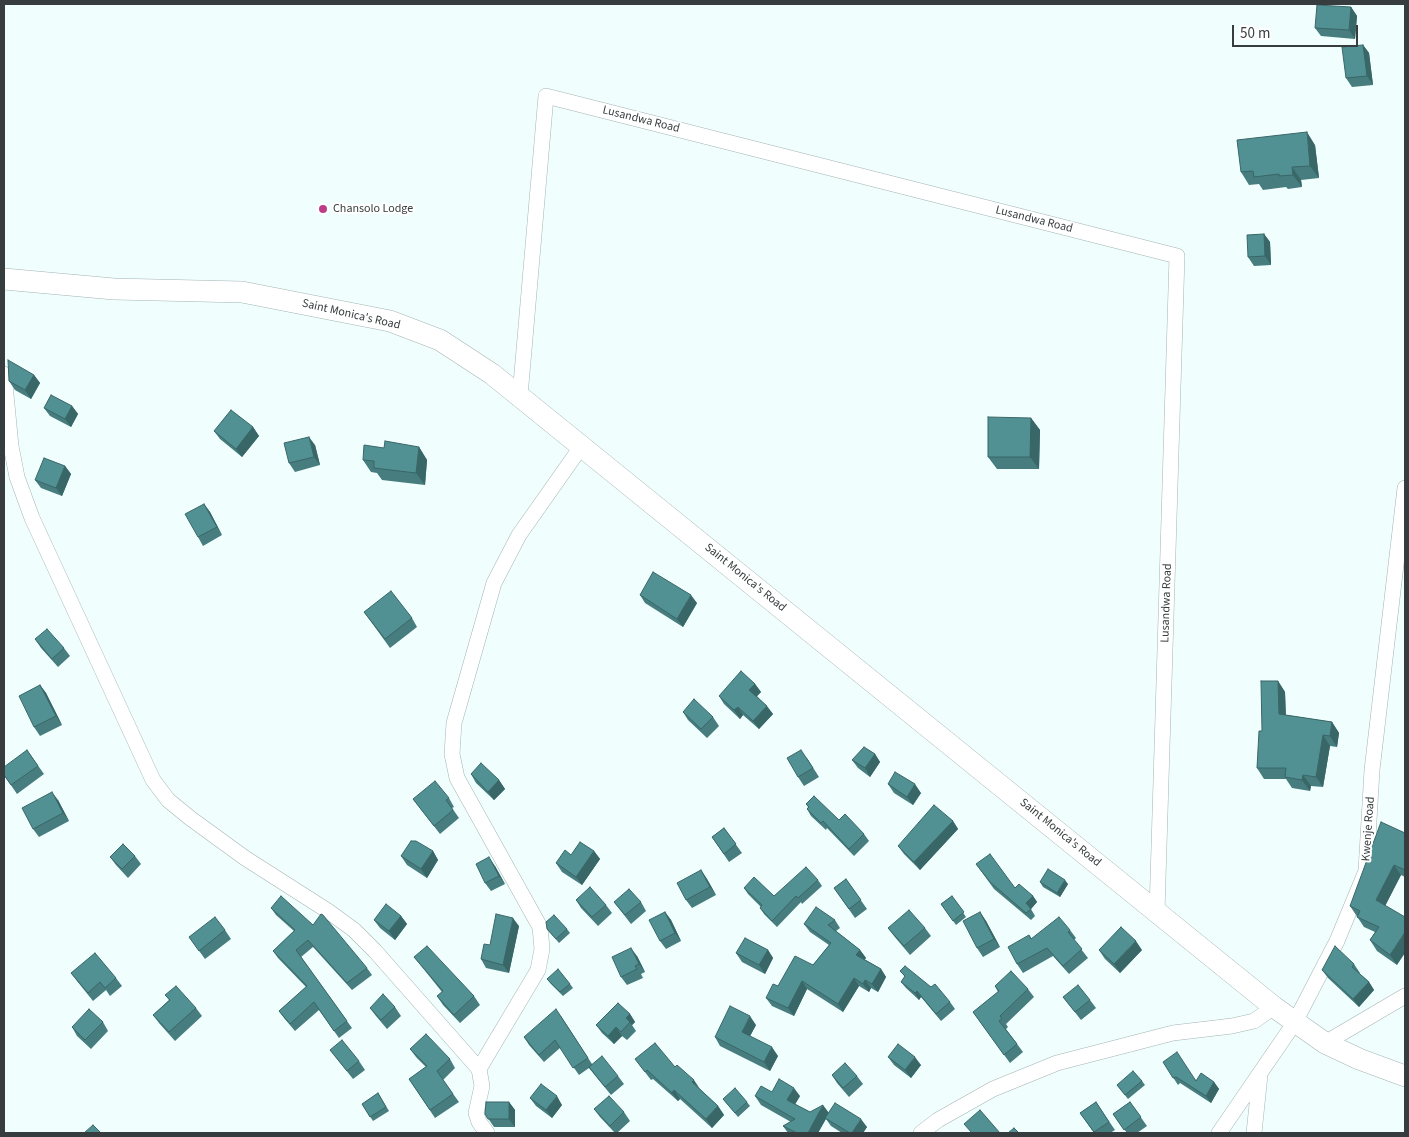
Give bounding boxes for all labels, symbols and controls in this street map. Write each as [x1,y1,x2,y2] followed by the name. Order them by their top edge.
[1234,15,1360,47] scale bar
[1240,23,1270,44] text: 50 m
[601,103,681,137] street label: Lusandwa Road
[333,202,413,216] place label: Chansolo Lodge
[317,203,329,215] marker: Chansolo Lodge
[994,203,1074,237] street label: Lusandwa Road
[300,297,402,333] street label: Saint Monica's Road
[701,541,789,615] street label: Saint Monica's Road
[1158,563,1176,643] street label: Lusandwa Road
[1016,796,1104,870] street label: Saint Monica's Road
[1360,796,1378,862] street label: Kwenje Road

